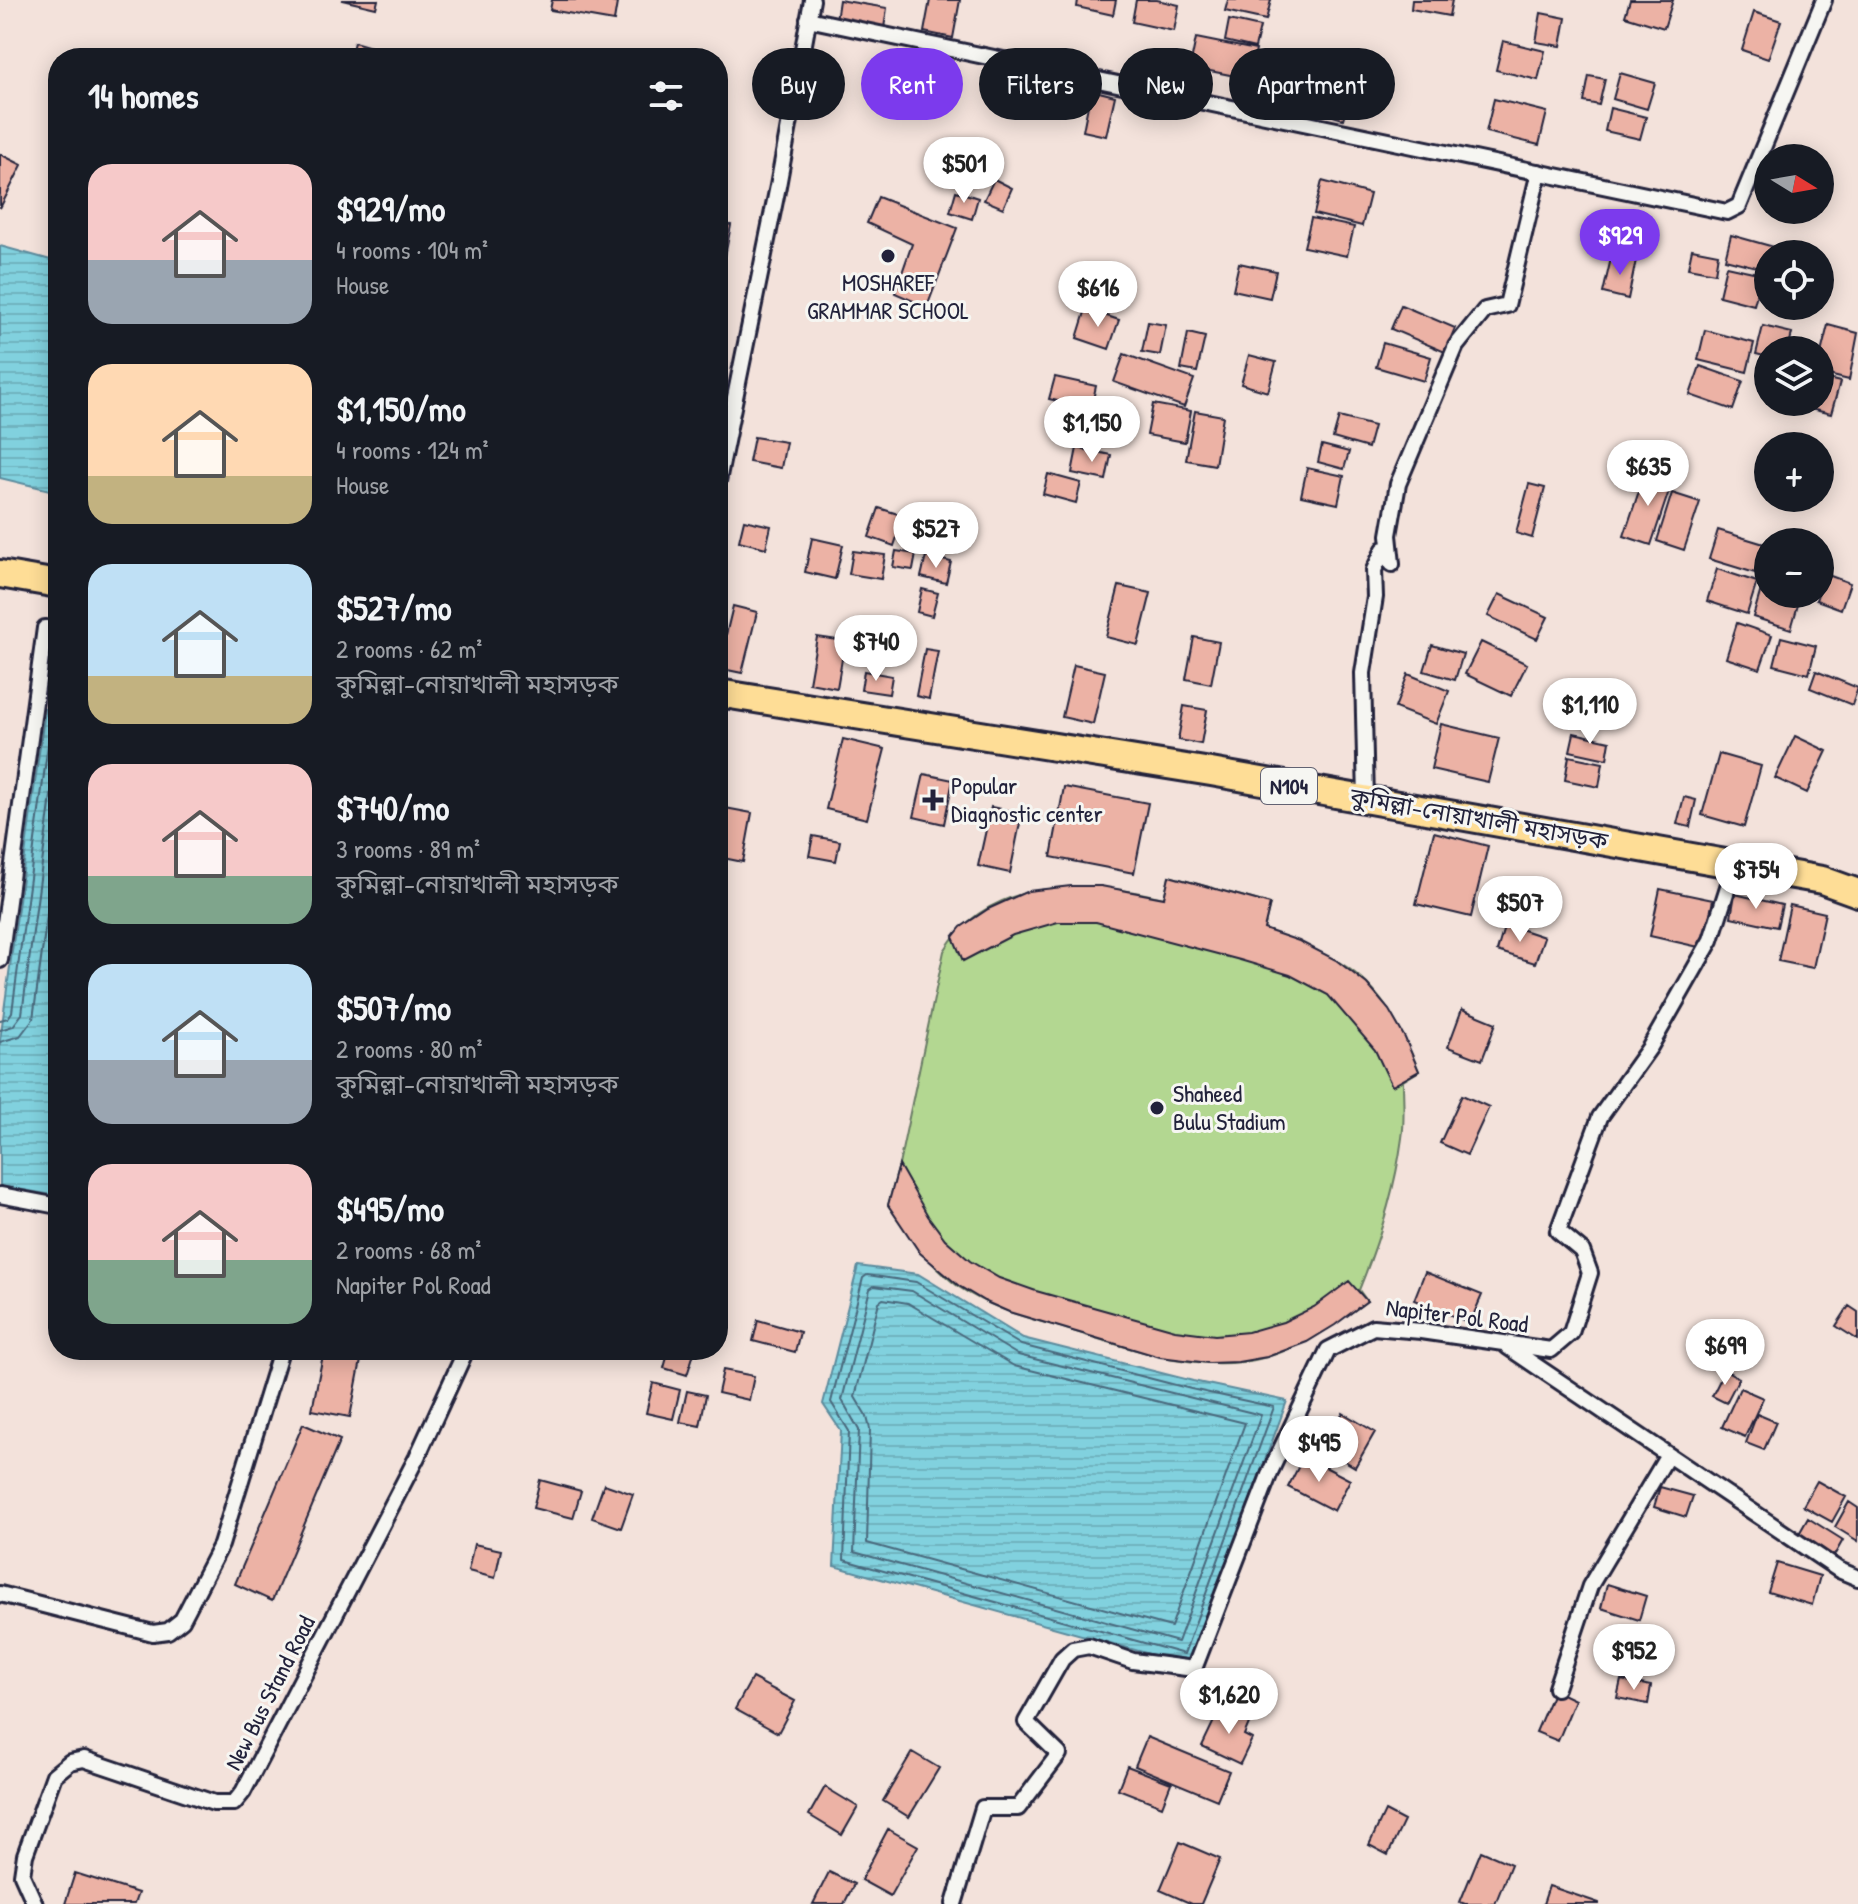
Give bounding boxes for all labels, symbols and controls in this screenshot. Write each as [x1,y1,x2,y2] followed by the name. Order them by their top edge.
[752,48,845,120] chip: Buy
[861,48,963,120] chip: Rent
[979,48,1102,120] chip: Filters
[1118,48,1213,120] chip: New
[1229,48,1395,120] chip: Apartment
[88,73,199,119] text: 14 homes
[644,74,688,118] icon: filters
[917,137,1011,205] pin: $501
[1754,144,1834,224] north arrow
[1754,144,1834,608] map controls
[941,145,987,180] text: $501
[336,186,445,232] text: $929/mo
[152,196,248,292] icon: home
[1573,209,1667,277] pin: $929
[1598,217,1642,252] text: $929
[336,232,488,267] text: 4 rooms · 104 m²
[1754,240,1834,320] button: locate
[879,247,897,265] marker: MOSHAREF GRAMMAR SCHOOL
[1051,261,1145,329] pin: $616
[807,266,969,326] place label: MOSHAREF GRAMMAR SCHOOL
[336,267,389,302] text: House
[1076,269,1120,304] text: $616
[1754,336,1834,416] button: layers
[336,386,466,432] text: $1,150/mo
[152,396,248,492] icon: home
[1027,396,1157,464] pin: $1,150
[1062,404,1122,439] text: $1,150
[336,432,489,467] text: 4 rooms · 124 m²
[1754,432,1834,512] button: +
[1601,440,1695,508] pin: $635
[1625,448,1671,483] text: $635
[336,467,389,502] text: House
[889,502,983,570] pin: $527
[911,510,961,545] text: $527
[1754,528,1834,608] button: −
[336,585,452,631] text: $527/mo
[152,596,248,692] icon: home
[829,615,923,683] pin: $740
[852,623,900,658] text: $740
[336,631,482,666] text: 2 rooms · 62 m²
[336,666,619,701] text: কুমিল্লা–নোয়াখালী মহাসড়ক
[1525,678,1655,746] pin: $1,110
[1561,686,1619,721] text: $1,110
[1261,768,1317,804] road number: N104
[951,769,1103,829] place label: Popular Diagnostic center
[1347,779,1611,857] street label: কুমিল্লা–নোয়াখালী মহাসড়ক
[336,785,449,831] text: $740/mo
[922,789,944,811] marker: Popular Diagnostic center
[152,796,248,892] icon: home
[336,831,480,866] text: 3 rooms · 89 m²
[1709,843,1803,911] pin: $754
[1733,851,1779,886] text: $754
[336,866,619,901] text: কুমিল্লা–নোয়াখালী মহাসড়ক
[1473,876,1567,944] pin: $507
[1496,884,1544,919] text: $507
[336,985,451,1031] text: $507/mo
[152,996,248,1092] icon: home
[336,1031,483,1066] text: 2 rooms · 80 m²
[336,1066,619,1101] text: কুমিল্লা–নোয়াখালী মহাসড়ক
[1173,1077,1286,1137] place label: Shaheed Bulu Stadium
[1148,1099,1166,1117] marker: Shaheed Bulu Stadium
[336,1186,444,1232] text: $495/mo
[152,1196,248,1292] icon: home
[336,1232,481,1267] text: 2 rooms · 68 m²
[336,1267,491,1302] text: Napiter Pol Road
[1384,1290,1530,1340] street label: Napiter Pol Road
[1678,1319,1772,1387] pin: $699
[1704,1327,1746,1362] text: $699
[1272,1416,1366,1484] pin: $495
[1297,1424,1341,1459] text: $495
[216,1610,322,1775] street label: New Bus Stand Road
[1587,1624,1681,1692] pin: $952
[1611,1632,1657,1667] text: $952
[1164,1668,1294,1736] pin: $1,620
[1198,1676,1260,1711] text: $1,620

